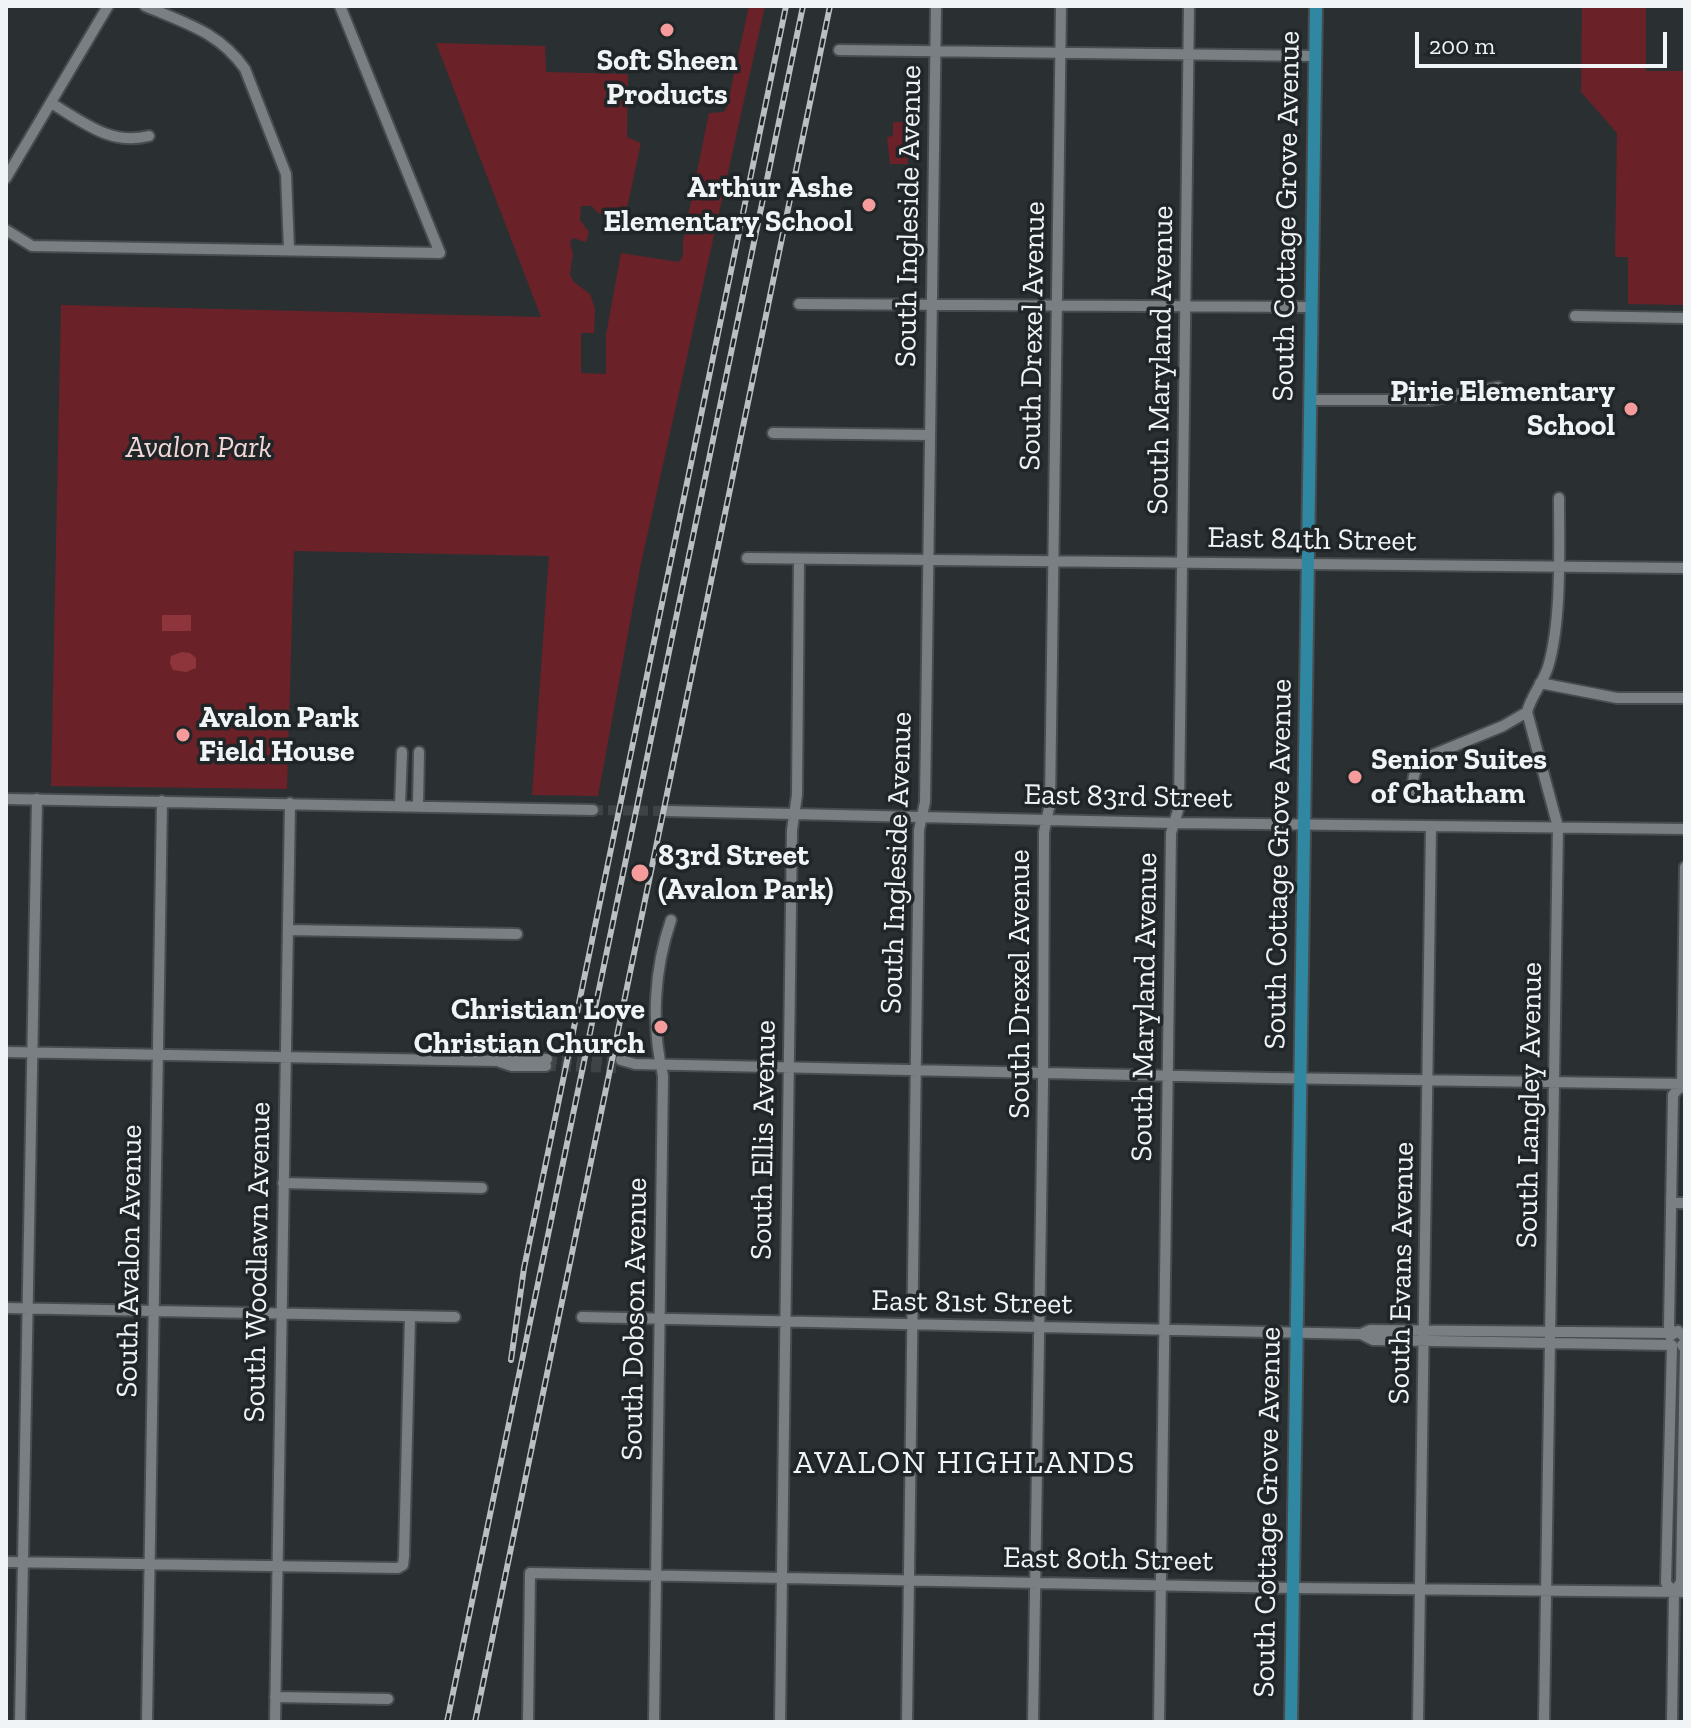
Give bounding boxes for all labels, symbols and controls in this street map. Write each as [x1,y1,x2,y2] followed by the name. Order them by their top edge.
[1419,16,1671,66] scale bar
[658,21,676,39] marker: Soft Sheen Products
[1266,30,1308,402] street label: South Cottage Grove Avenue
[1429,31,1495,60] text: 200 m
[596,43,738,114] place label: Soft Sheen Products
[888,65,930,367] street label: South Ingleside Avenue
[604,170,853,240] place label: Arthur Ashe Elementary School
[860,196,878,214] marker: Arthur Ashe Elementary School
[1013,201,1053,471] street label: South Drexel Avenue
[1140,205,1182,515] street label: South Maryland Avenue
[1390,374,1615,444] place label: Pirie Elementary School
[1622,400,1640,418] marker: Pirie Elementary School
[126,430,272,466] park label: Avalon Park
[1207,520,1417,560] street label: East 84th Street
[1258,678,1300,1050] street label: South Cottage Grove Avenue
[199,700,359,770] place label: Avalon Park Field House
[874,711,920,1015] street label: South Ingleside Avenue
[174,726,192,744] marker: Avalon Park Field House
[1371,742,1547,812] place label: Senior Suites of Chatham
[1346,768,1364,786] marker: Senior Suites of Chatham
[1023,777,1233,817] street label: East 83rd Street
[658,838,833,908] place label: 83rd Street (Avalon Park)
[1002,849,1038,1119] street label: South Drexel Avenue
[1124,852,1166,1162] street label: South Maryland Avenue
[629,862,651,884] marker: 83rd Street (Avalon Park)
[1510,962,1550,1248] street label: South Langley Avenue
[414,992,645,1062] place label: Christian Love Christian Church
[652,1018,670,1036] marker: Christian Love Christian Church
[744,1020,784,1260] street label: South Ellis Avenue
[237,1101,279,1423] street label: South Woodlawn Avenue
[110,1124,150,1398] street label: South Avalon Avenue
[1382,1141,1422,1405] street label: South Evans Avenue
[615,1177,655,1461] street label: South Dobson Avenue
[871,1283,1073,1323] street label: East 81st Street
[1247,1326,1289,1698] street label: South Cottage Grove Avenue
[794,1445,1136,1483] district label: AVALON HIGHLANDS
[1002,1540,1214,1580] street label: East 80th Street

